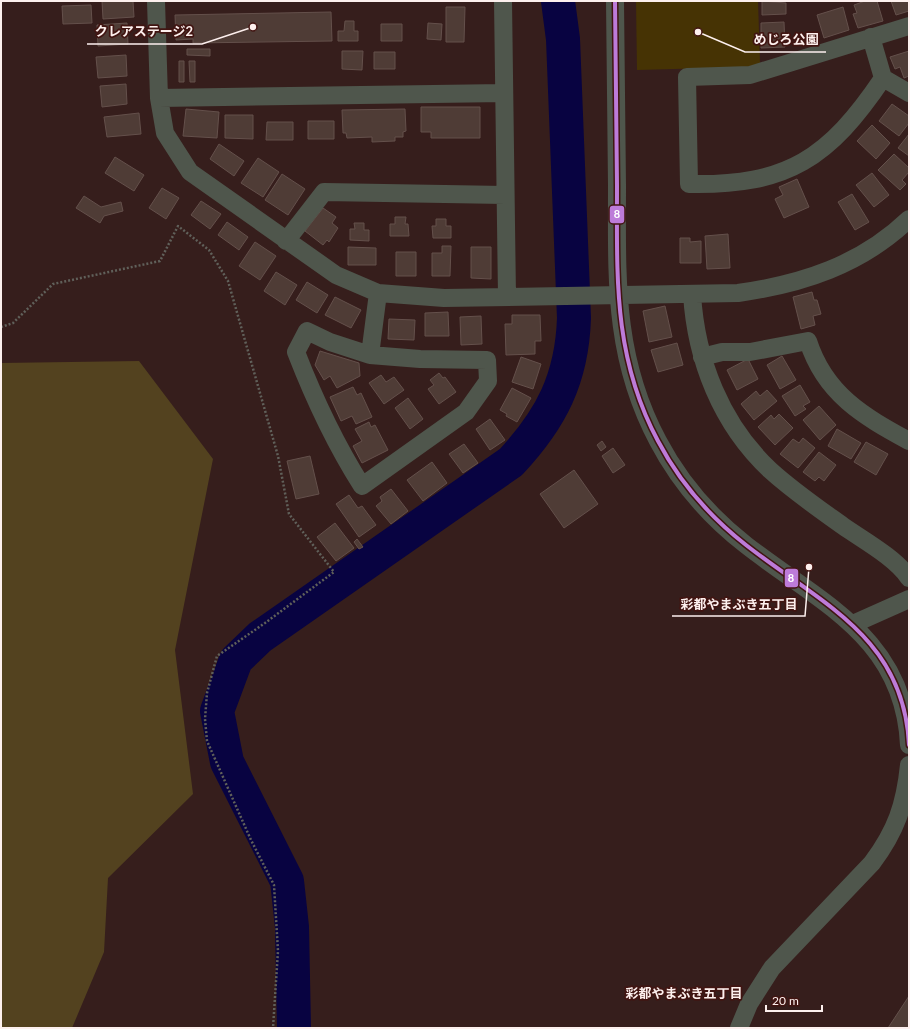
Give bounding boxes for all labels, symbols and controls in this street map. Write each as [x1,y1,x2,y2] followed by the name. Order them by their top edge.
[87,19,202,44] callout: クレアステージ2
[95,23,193,39] text: クレアステージ2
[745,27,826,52] callout: めじろ公園
[753,31,819,47] text: めじろ公園
[609,205,625,224] line badge: 8
[614,207,620,220] text: 8
[784,568,799,588] line badge: 8
[788,571,794,584] text: 8
[672,591,805,616] callout: 彩都やまぶき五丁目
[680,596,798,612] text: 彩都やまぶき五丁目
[625,985,743,1001] district label: 彩都やまぶき五丁目
[766,987,822,1013] scale bar
[772,993,799,1008] text: 20 m

